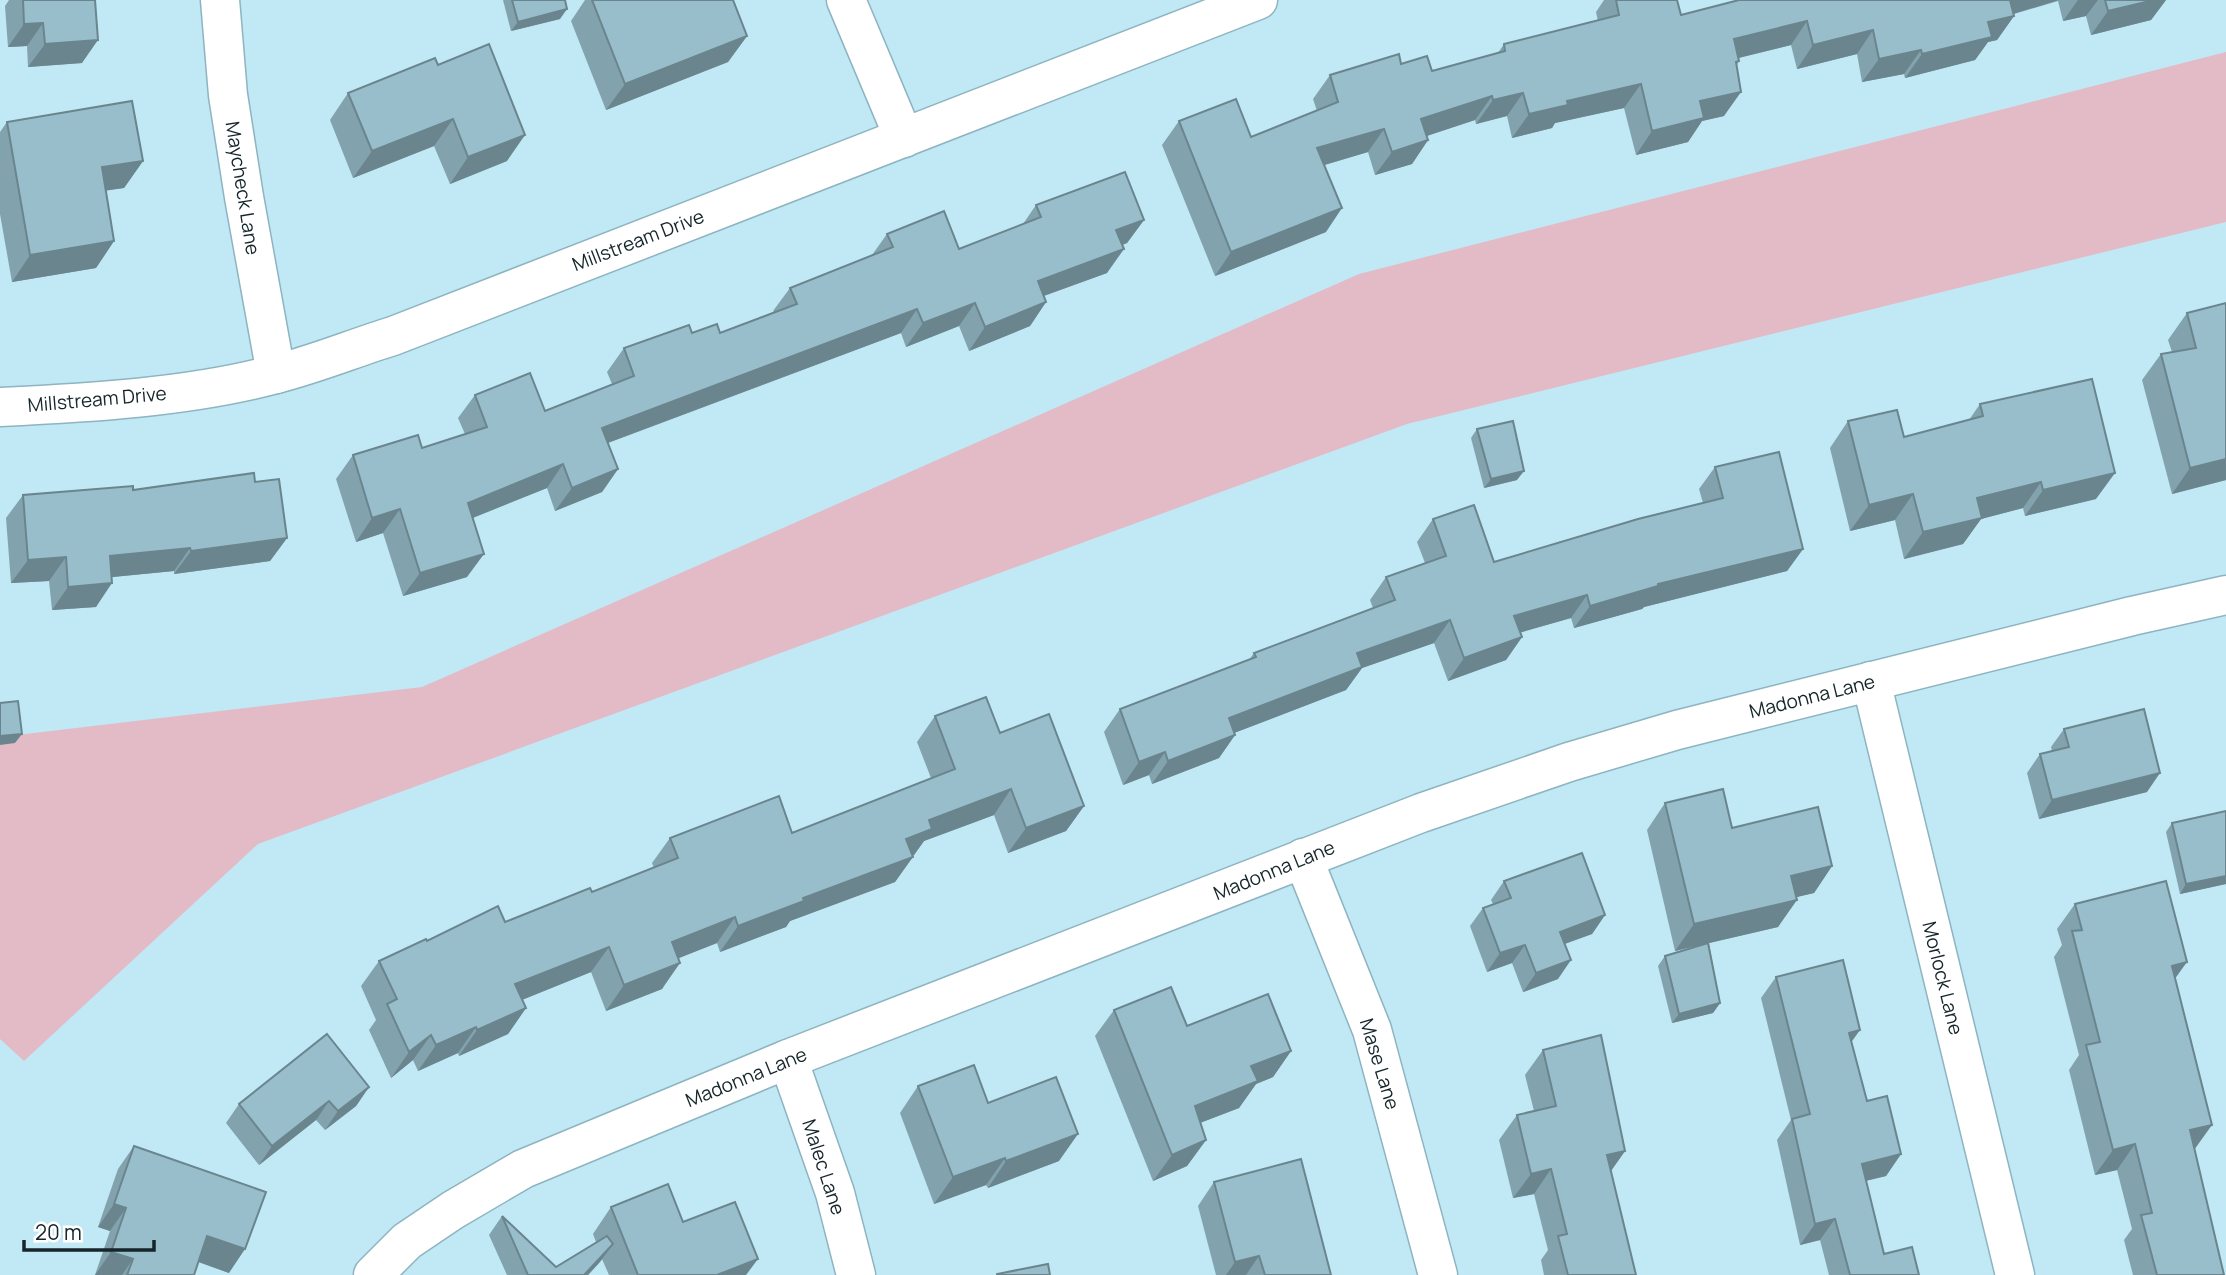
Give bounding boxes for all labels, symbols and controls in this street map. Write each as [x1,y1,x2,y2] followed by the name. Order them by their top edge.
[220,119,266,257] street label: Maycheck Lane
[568,203,708,277] street label: Millstream Drive
[26,380,168,418] street label: Millstream Drive
[1746,668,1878,724] street label: Madonna Lane
[1210,834,1338,906] street label: Madonna Lane
[1916,919,1970,1037] street label: Morlock Lane
[1354,1015,1406,1113] street label: Mase Lane
[682,1041,810,1113] street label: Madonna Lane
[796,1116,852,1218] street label: Malec Lane
[24,1208,154,1252] scale bar
[35,1218,82,1246] text: 20 m

